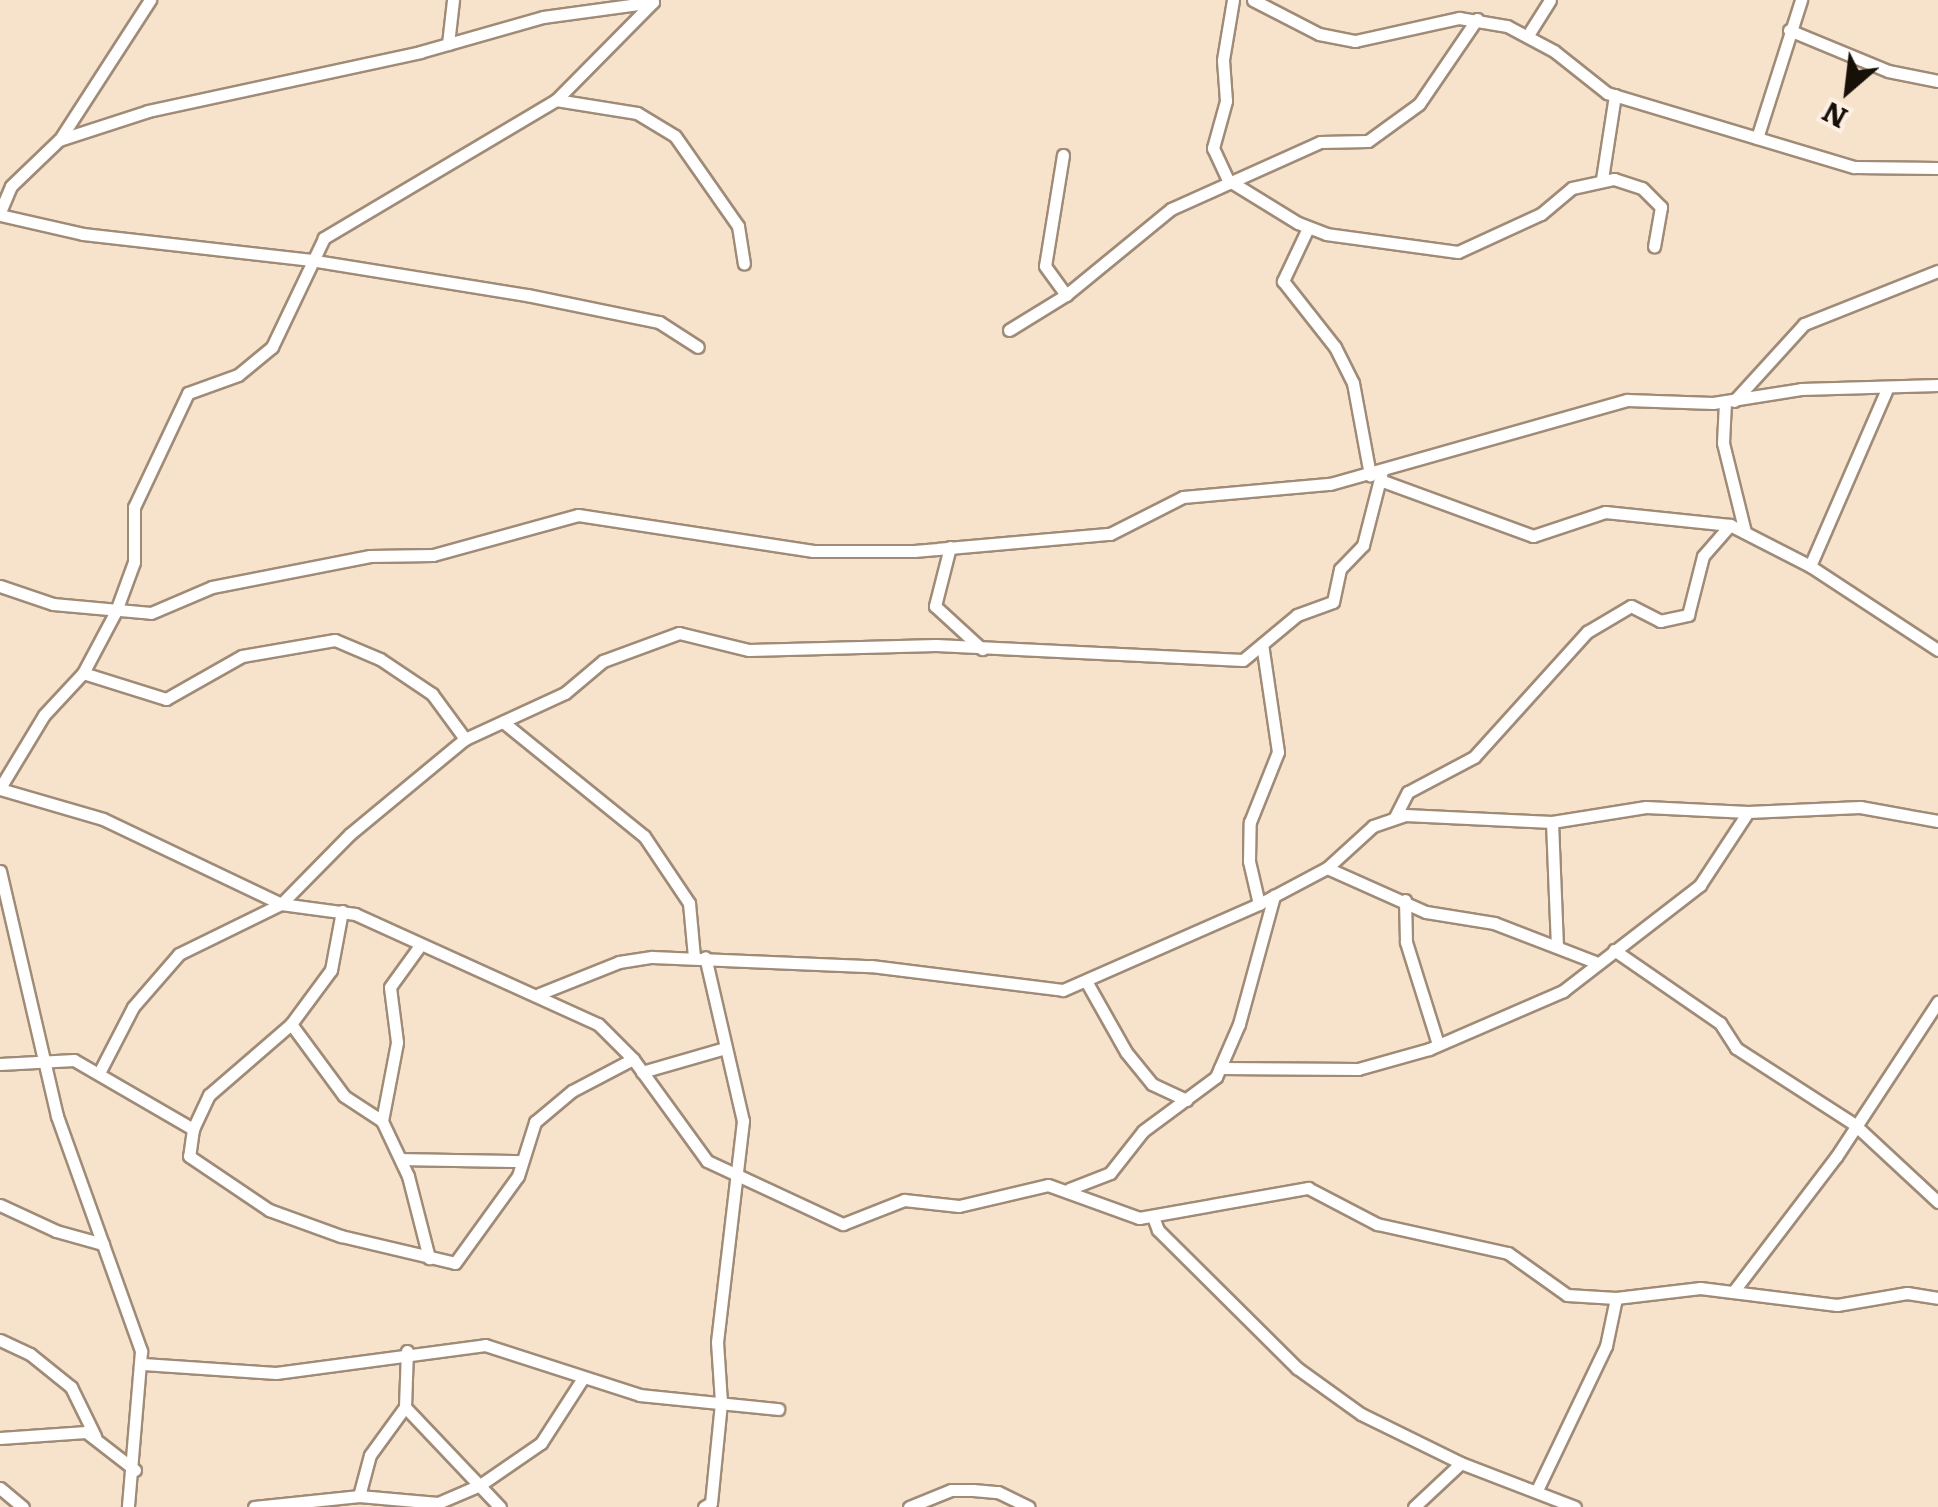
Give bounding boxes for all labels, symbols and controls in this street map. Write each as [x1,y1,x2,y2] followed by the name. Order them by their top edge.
[1798,40,1898,140] north arrow
[1814,92,1854,141] text: N

